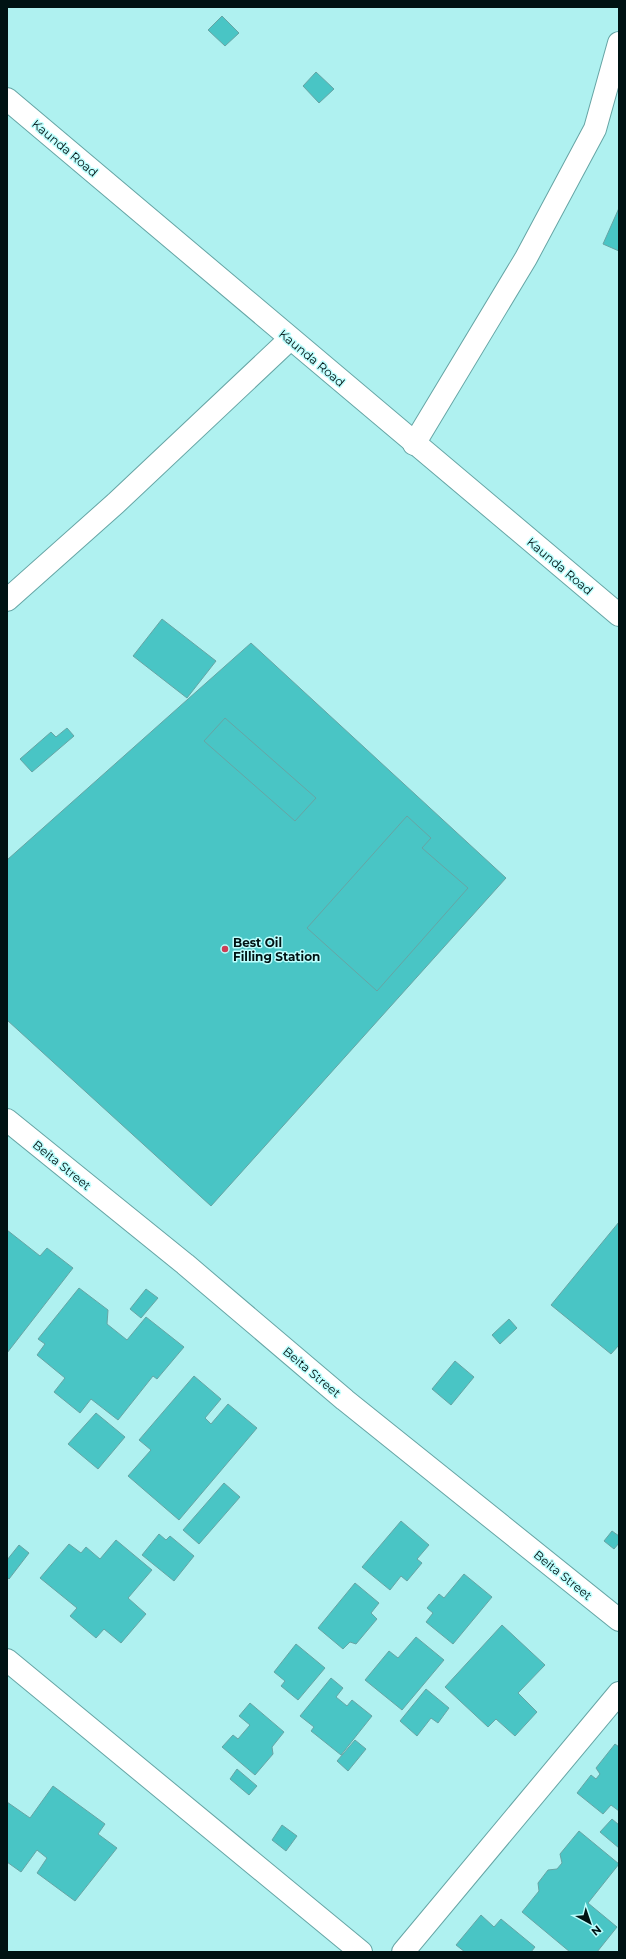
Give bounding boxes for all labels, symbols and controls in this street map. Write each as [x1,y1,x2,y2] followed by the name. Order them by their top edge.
[29,116,101,180] street label: Kaunda Road
[276,326,348,390] street label: Kaunda Road
[524,534,596,598] street label: Kaunda Road
[233,935,320,964] place label: Best Oil Filling Station
[220,944,230,954] marker: Best Oil Filling Station
[30,1137,94,1193] street label: Beita Street
[280,1344,344,1401] street label: Beita Street
[531,1547,595,1603] street label: Beita Street
[570,1903,610,1943] north arrow
[589,1922,604,1939] text: N

